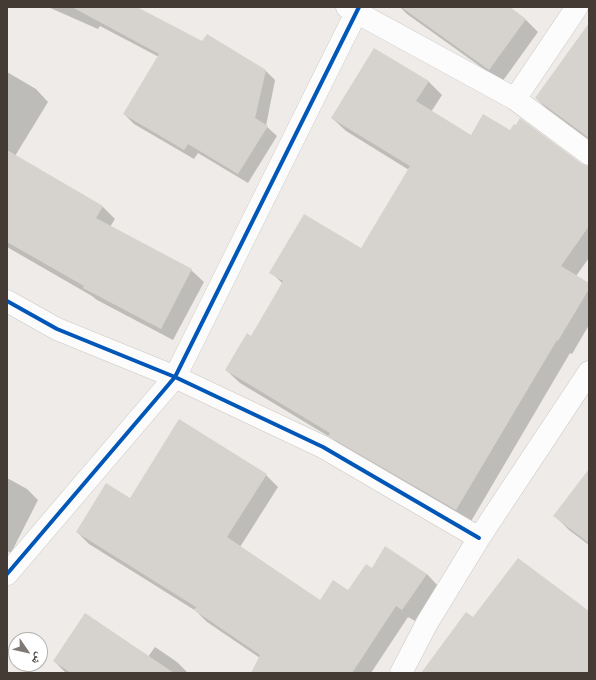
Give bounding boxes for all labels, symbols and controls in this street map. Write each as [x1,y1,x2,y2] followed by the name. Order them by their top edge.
[8,632,48,672] north arrow
[29,650,46,667] text: ش

